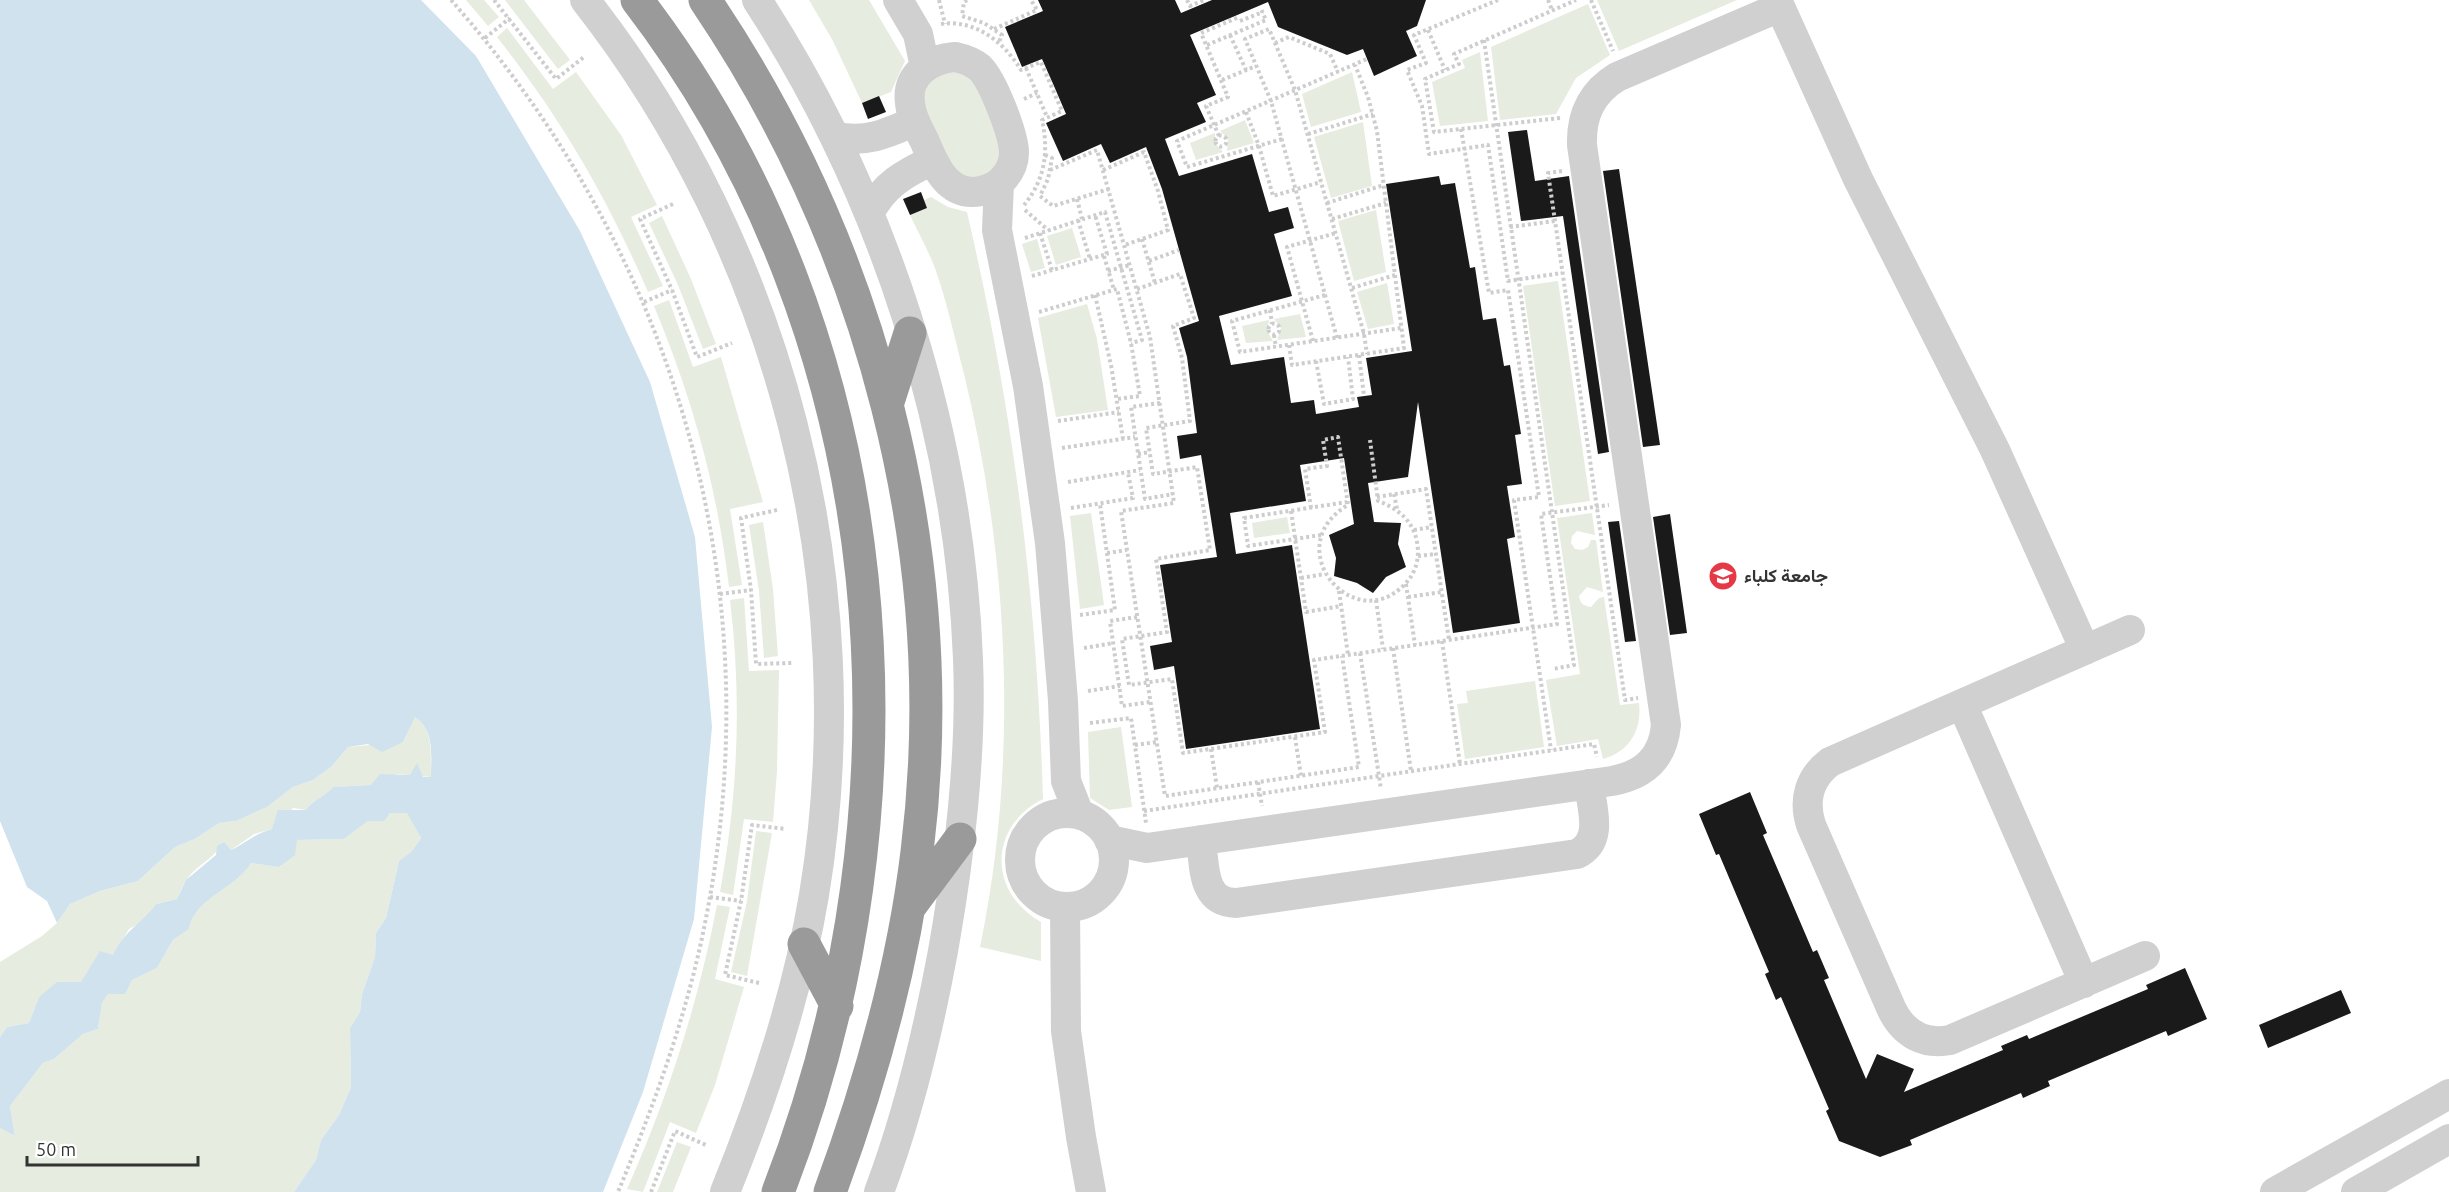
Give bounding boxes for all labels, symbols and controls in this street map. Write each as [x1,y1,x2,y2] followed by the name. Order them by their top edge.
[1707,560,1739,592] school or university icon: جامعة كلباء
[1744,565,1828,587] place label: جامعة كلباء
[27,1129,198,1167] scale bar
[36,1139,76,1159] text: 50 m

